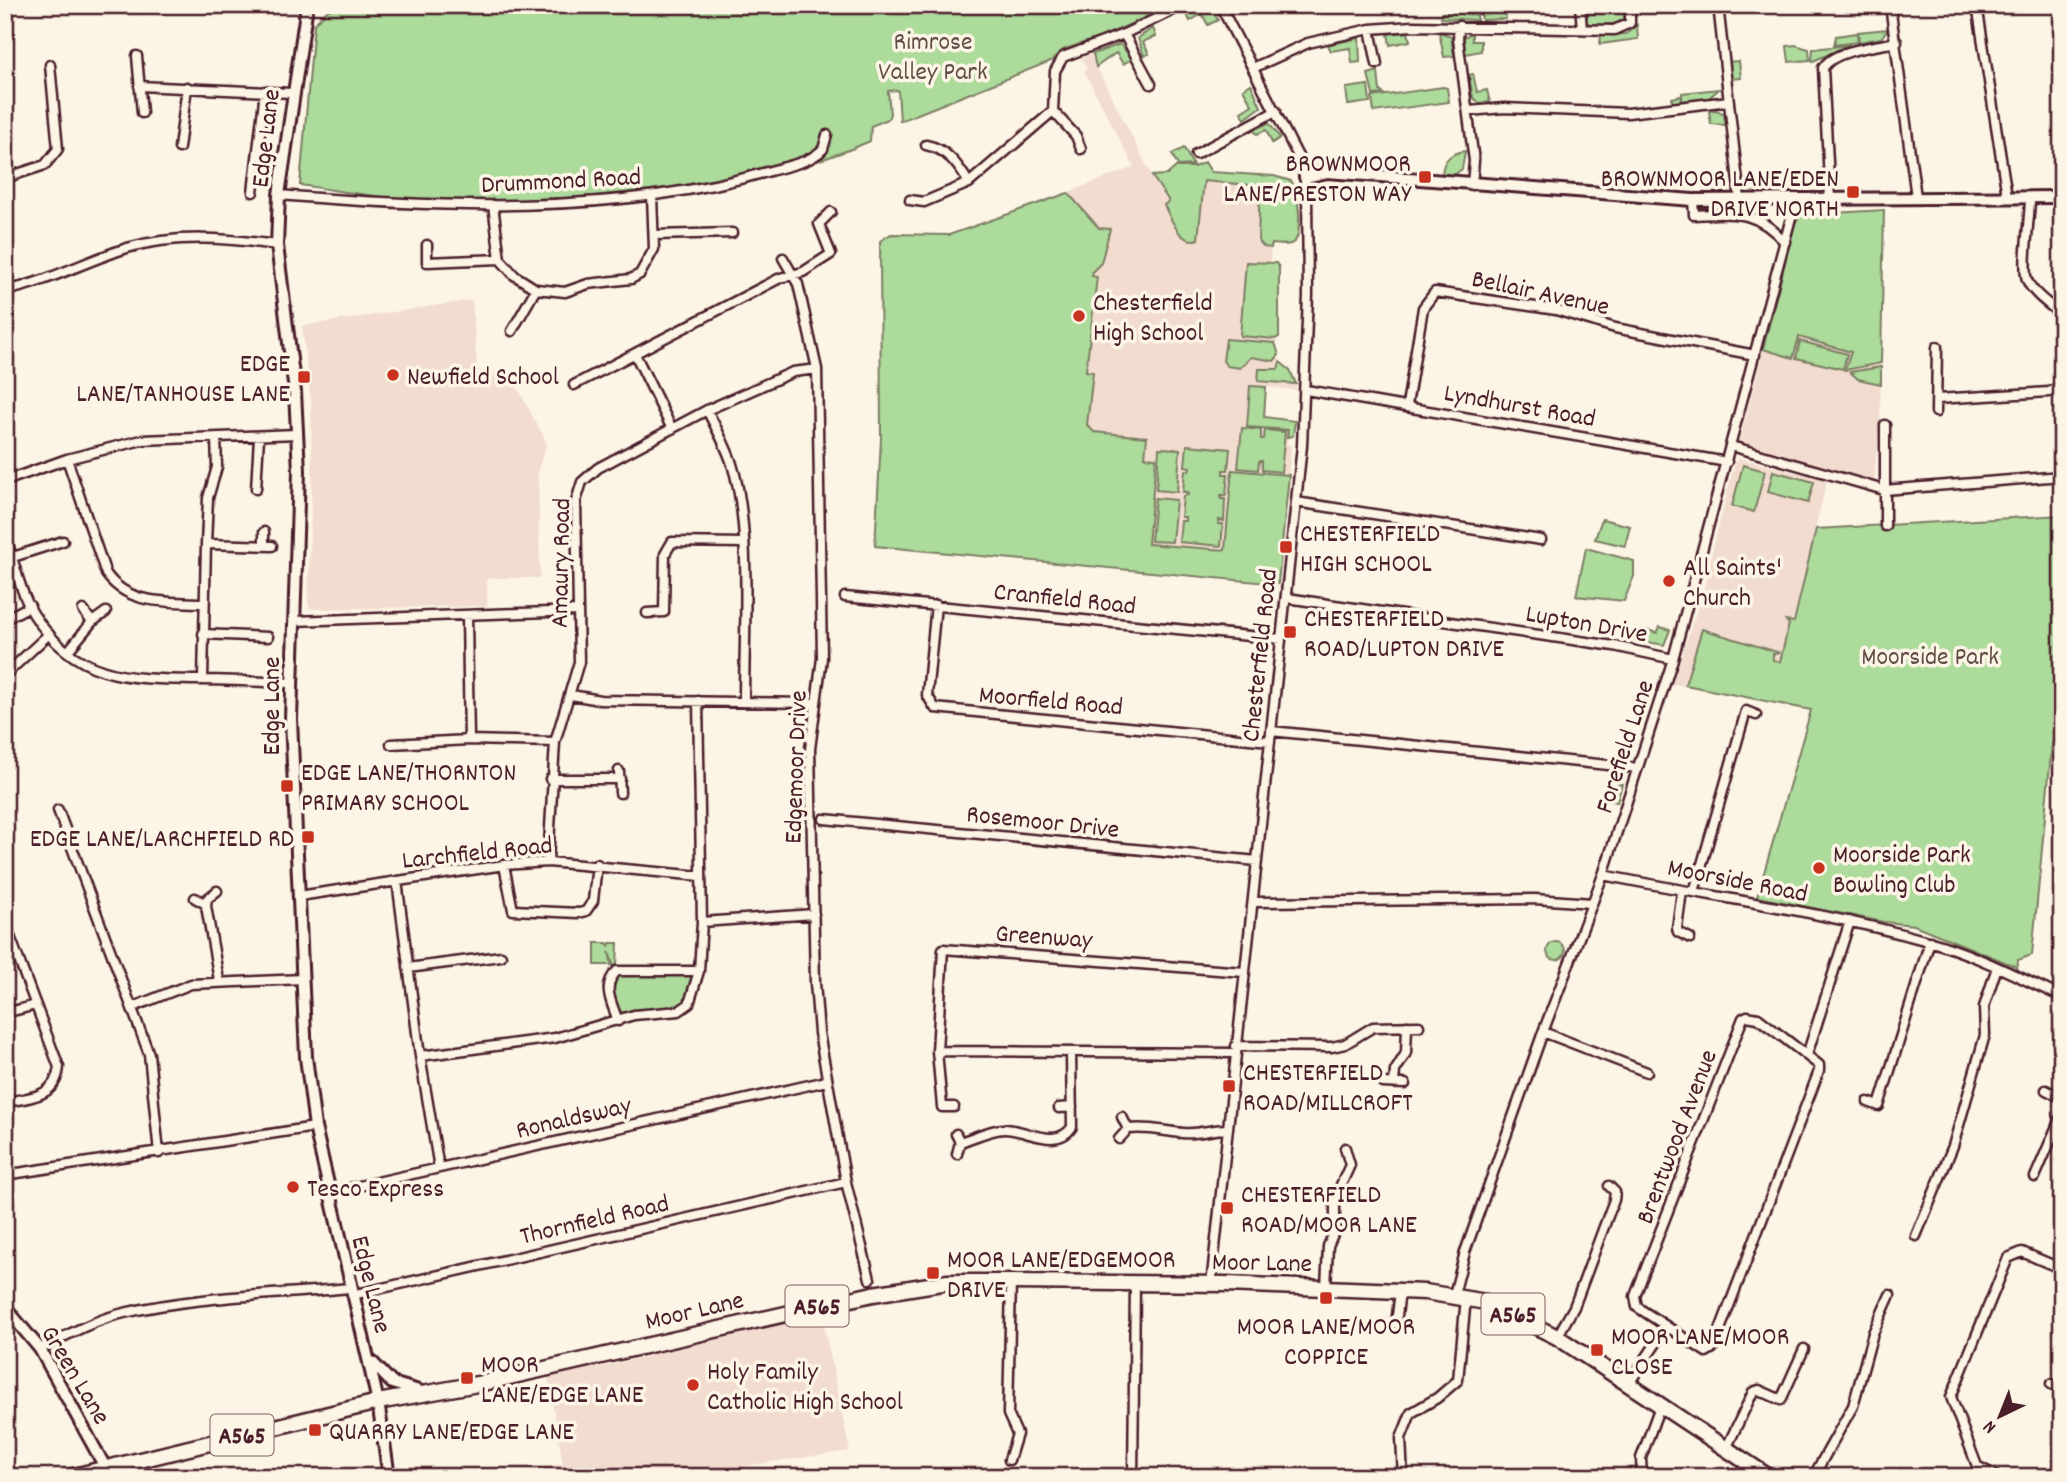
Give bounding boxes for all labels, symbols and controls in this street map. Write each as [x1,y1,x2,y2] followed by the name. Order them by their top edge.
[878,25,988,92] park label: Rimrose Valley Park
[243,87,292,190] street label: Edge Lane
[1224,147,1412,214] place label: BROWNMOOR LANE/PRESTON WAY
[480,160,642,205] street label: Drummond Road
[1601,162,1839,229] place label: BROWNMOOR LANE/EDEN DRIVE NORTH
[1417,169,1433,185] marker: BROWNMOOR LANE/PRESTON WAY
[1845,184,1861,200] marker: BROWNMOOR LANE/EDEN DRIVE NORTH
[1468,262,1613,327] street label: Bellair Avenue
[1093,286,1213,353] place label: Chesterfield High School
[1071,308,1087,324] marker: Chesterfield High School
[76,347,290,414] place label: EDGE LANE/TANHOUSE LANE
[407,360,559,397] place label: Newfield School
[385,367,401,383] marker: Newfield School
[296,369,312,385] marker: EDGE LANE/TANHOUSE LANE
[1441,376,1598,439] street label: Lyndhurst Road
[543,498,582,628] street label: Amaury Road
[1300,517,1440,584] place label: CHESTERFIELD HIGH SCHOOL
[1278,539,1294,555] marker: CHESTERFIELD HIGH SCHOOL
[1683,551,1782,618] place label: All Saints' Church
[1234,567,1289,744] street label: Chesterfield Road
[1661,573,1677,589] marker: All Saints' Church
[992,575,1138,626] street label: Cranfield Road
[1523,597,1650,654] street label: Lupton Drive
[1304,602,1504,669] place label: CHESTERFIELD ROAD/LUPTON DRIVE
[1282,624,1298,640] marker: CHESTERFIELD ROAD/LUPTON DRIVE
[1861,640,1999,677] park label: Moorside Park
[255,656,292,756] street label: Edge Lane
[1587,676,1665,819] street label: Forefield Lane
[977,678,1124,727] street label: Moorfield Road
[776,690,819,844] street label: Edgemoor Drive
[301,756,516,823] place label: EDGE LANE/THORNTON PRIMARY SCHOOL
[279,778,295,794] marker: EDGE LANE/THORNTON PRIMARY SCHOOL
[964,797,1121,850] street label: Rosemoor Drive
[30,822,294,859] place label: EDGE LANE/LARCHFIELD RD
[400,828,555,881] street label: Larchfield Road
[300,829,316,845] marker: EDGE LANE/LARCHFIELD RD
[1833,838,1971,905] place label: Moorside Park Bowling Club
[1664,851,1811,914] street label: Moorside Road
[1811,860,1827,876] marker: Moorside Park Bowling Club
[994,917,1094,960] street label: Greenway
[1628,1045,1729,1230] street label: Brentwood Avenue
[1243,1056,1413,1123] place label: CHESTERFIELD ROAD/MILLCROFT
[1221,1078,1237,1094] marker: CHESTERFIELD ROAD/MILLCROFT
[513,1088,636,1151] street label: Ronaldsway
[307,1172,444,1209] place label: Tesco Express
[1241,1178,1417,1245] place label: CHESTERFIELD ROAD/MOOR LANE
[285,1179,301,1195] marker: Tesco Express
[517,1186,673,1257] street label: Thornfield Road
[1219,1200,1235,1216] marker: CHESTERFIELD ROAD/MOOR LANE
[340,1232,400,1337] street label: Edge Lane
[947,1243,1176,1310] place label: MOOR LANE/EDGEMOOR DRIVE
[1211,1245,1312,1284] street label: Moor Lane
[925,1265,941,1281] marker: MOOR LANE/EDGEMOOR DRIVE
[642,1283,748,1342] street label: Moor Lane
[786,1286,848,1326] road number: A565
[1318,1290,1334,1306] marker: MOOR LANE/MOOR COPPICE
[1482,1294,1544,1334] road number: A565
[1237,1310,1415,1377] place label: MOOR LANE/MOOR COPPICE
[30,1319,118,1432] street label: Green Lane
[1611,1320,1789,1387] place label: MOOR LANE/MOOR CLOSE
[1589,1342,1605,1358] marker: MOOR LANE/MOOR CLOSE
[481,1348,644,1415] place label: MOOR LANE/EDGE LANE
[707,1355,903,1422] place label: Holy Family Catholic High School
[459,1370,475,1386] marker: MOOR LANE/EDGE LANE
[685,1377,701,1393] marker: Holy Family Catholic High School
[1966,1380,2036,1450] north arrow
[1978,1413,2003,1439] text: N
[210,1414,274,1456] road number: A565
[329,1415,574,1452] place label: QUARRY LANE/EDGE LANE
[307,1422,323,1438] marker: QUARRY LANE/EDGE LANE

